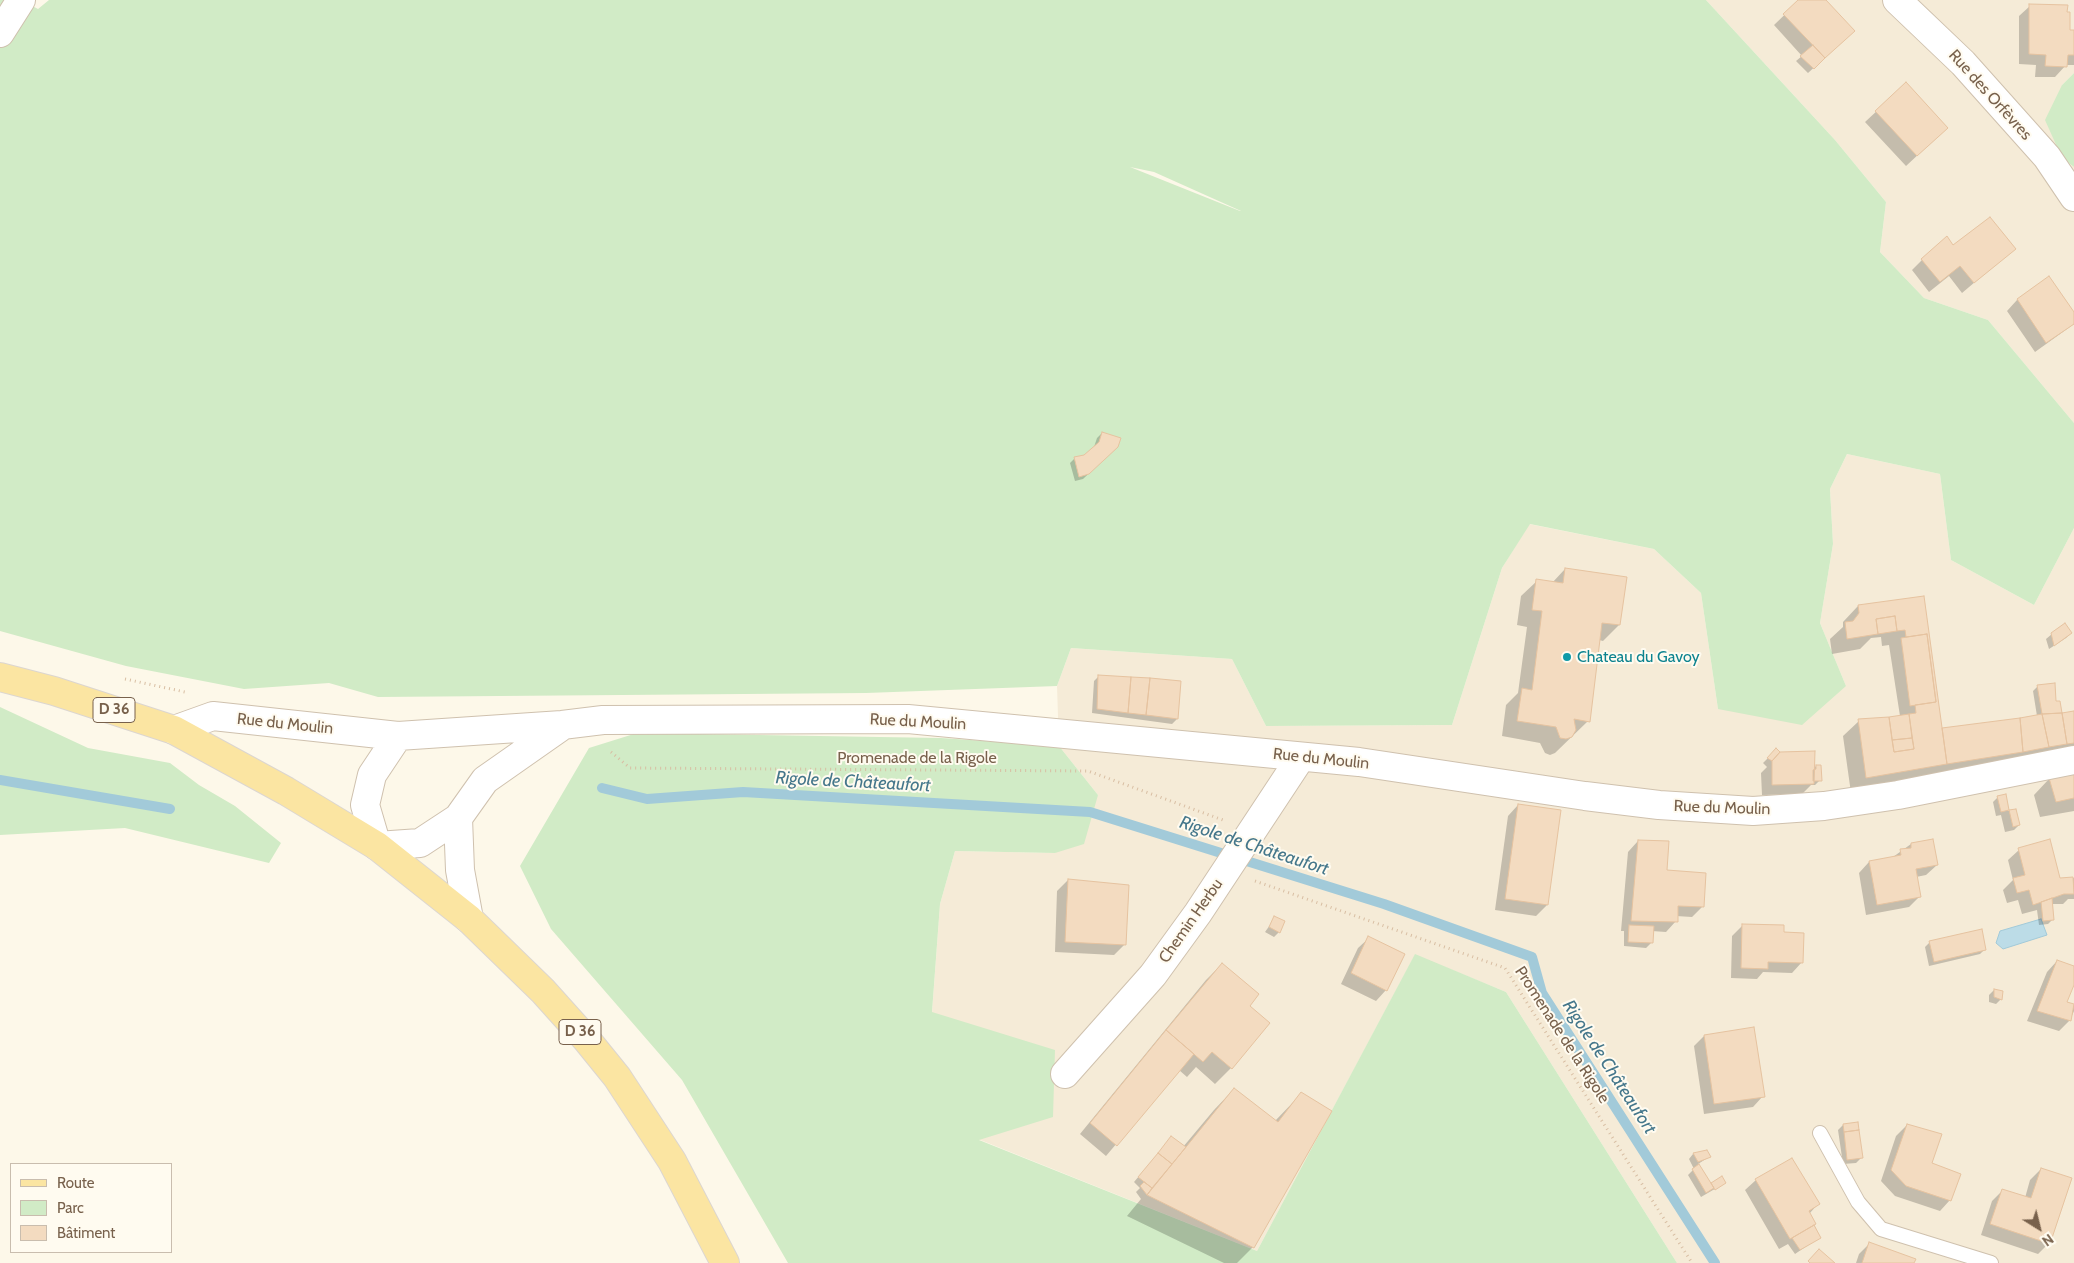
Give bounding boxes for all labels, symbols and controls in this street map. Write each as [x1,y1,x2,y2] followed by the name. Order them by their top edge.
[1944,46,2036,144] street label: Rue des Orfèvres
[1577,647,1700,667] place label: Chateau du Gavoy
[1561,651,1573,663] marker: Chateau du Gavoy
[93,698,135,722] road number: D 36
[236,709,334,739] street label: Rue du Moulin
[869,710,967,734] street label: Rue du Moulin
[1272,744,1370,774] street label: Rue du Moulin
[837,748,997,768] street label: Promenade de la Rigole
[775,767,931,797] water label: Rigole de Châteaufort
[1673,797,1771,819] street label: Rue du Moulin
[1177,812,1331,880] water label: Rigole de Châteaufort
[1155,875,1227,967] street label: Chemin Herbu
[1511,963,1613,1107] street label: Promenade de la Rigole
[1558,996,1660,1138] water label: Rigole de Châteaufort
[559,1020,601,1044] road number: D 36
[10,1163,172,1253] legend
[57,1174,95,1192] text: Route
[57,1199,84,1217] text: Parc
[2014,1203,2064,1253] north arrow
[57,1224,115,1242] text: Bâtiment
[2039,1230,2057,1250] text: N

